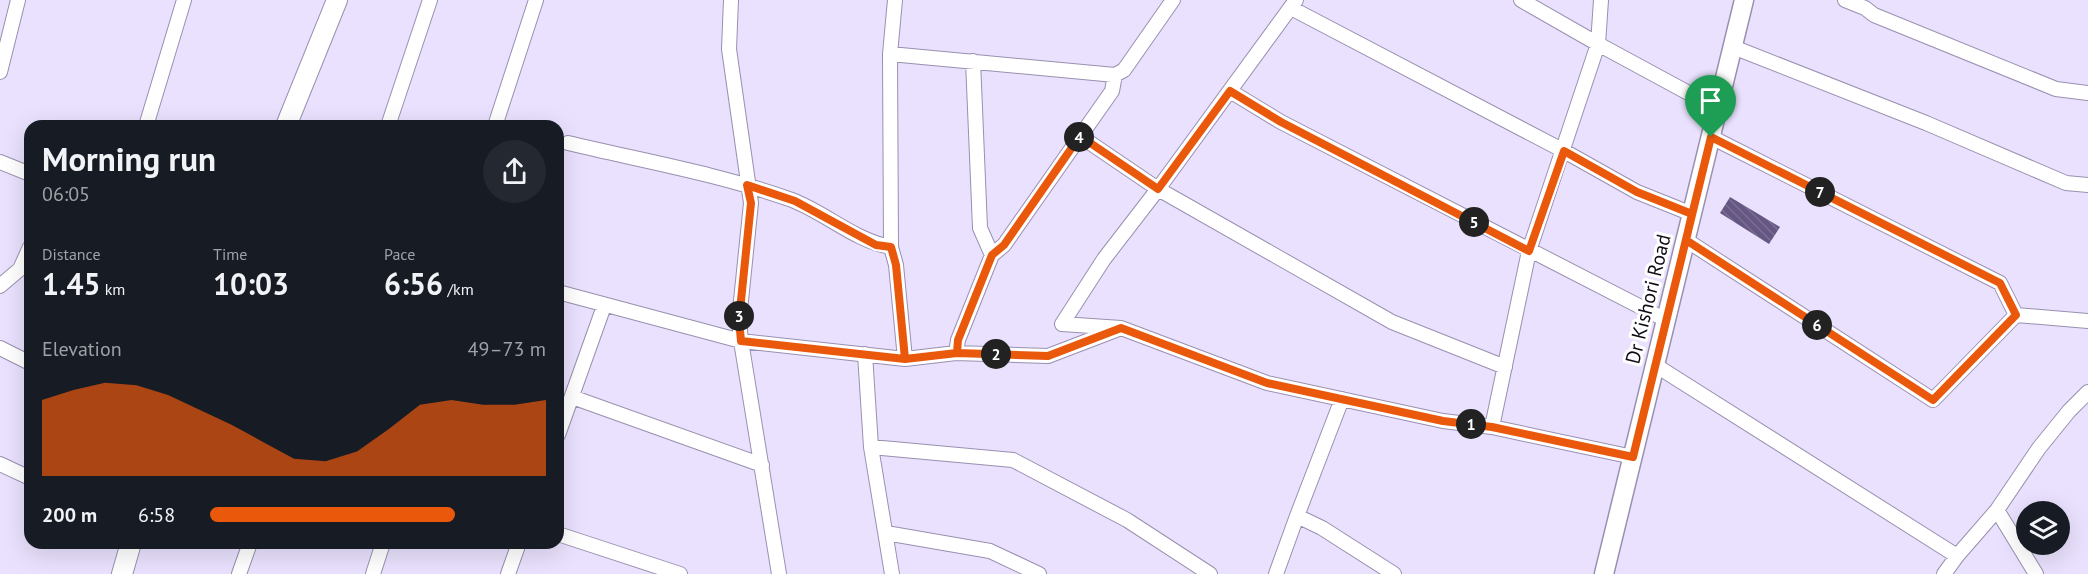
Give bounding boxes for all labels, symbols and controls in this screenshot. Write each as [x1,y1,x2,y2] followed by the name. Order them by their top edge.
[1685,75,1736,137] pin
[1694,84,1727,117] icon: arrive
[1064,122,1094,152] pin: 4
[1074,127,1084,147] text: 4
[42,137,216,180] text: Morning run
[483,140,546,203] button: share
[1805,177,1835,207] pin: 7
[42,181,90,207] text: 06:05
[1815,182,1825,202] text: 7
[1459,207,1489,237] pin: 5
[1469,212,1479,232] text: 5
[1619,231,1677,367] street label: Dr Kishori Road
[42,244,101,264] text: Distance
[213,244,247,264] text: Time
[384,244,415,264] text: Pace
[42,264,100,303] text: 1.45
[213,264,289,303] text: 10:03
[384,264,443,303] text: 6:56
[100,279,125,299] text: km
[443,279,474,299] text: /km
[724,301,754,331] pin: 3
[734,306,744,326] text: 3
[1802,310,1832,340] pin: 6
[1812,315,1822,335] text: 6
[42,336,122,362] text: Elevation
[468,336,546,362] text: 49–73 m
[981,339,1011,369] pin: 2
[991,344,1001,364] text: 2
[1456,409,1486,439] pin: 1
[1466,414,1476,434] text: 1
[2016,501,2070,555] map controls
[2016,501,2070,555] button: layers
[42,502,97,528] text: 200 m
[138,502,175,528] text: 6:58

